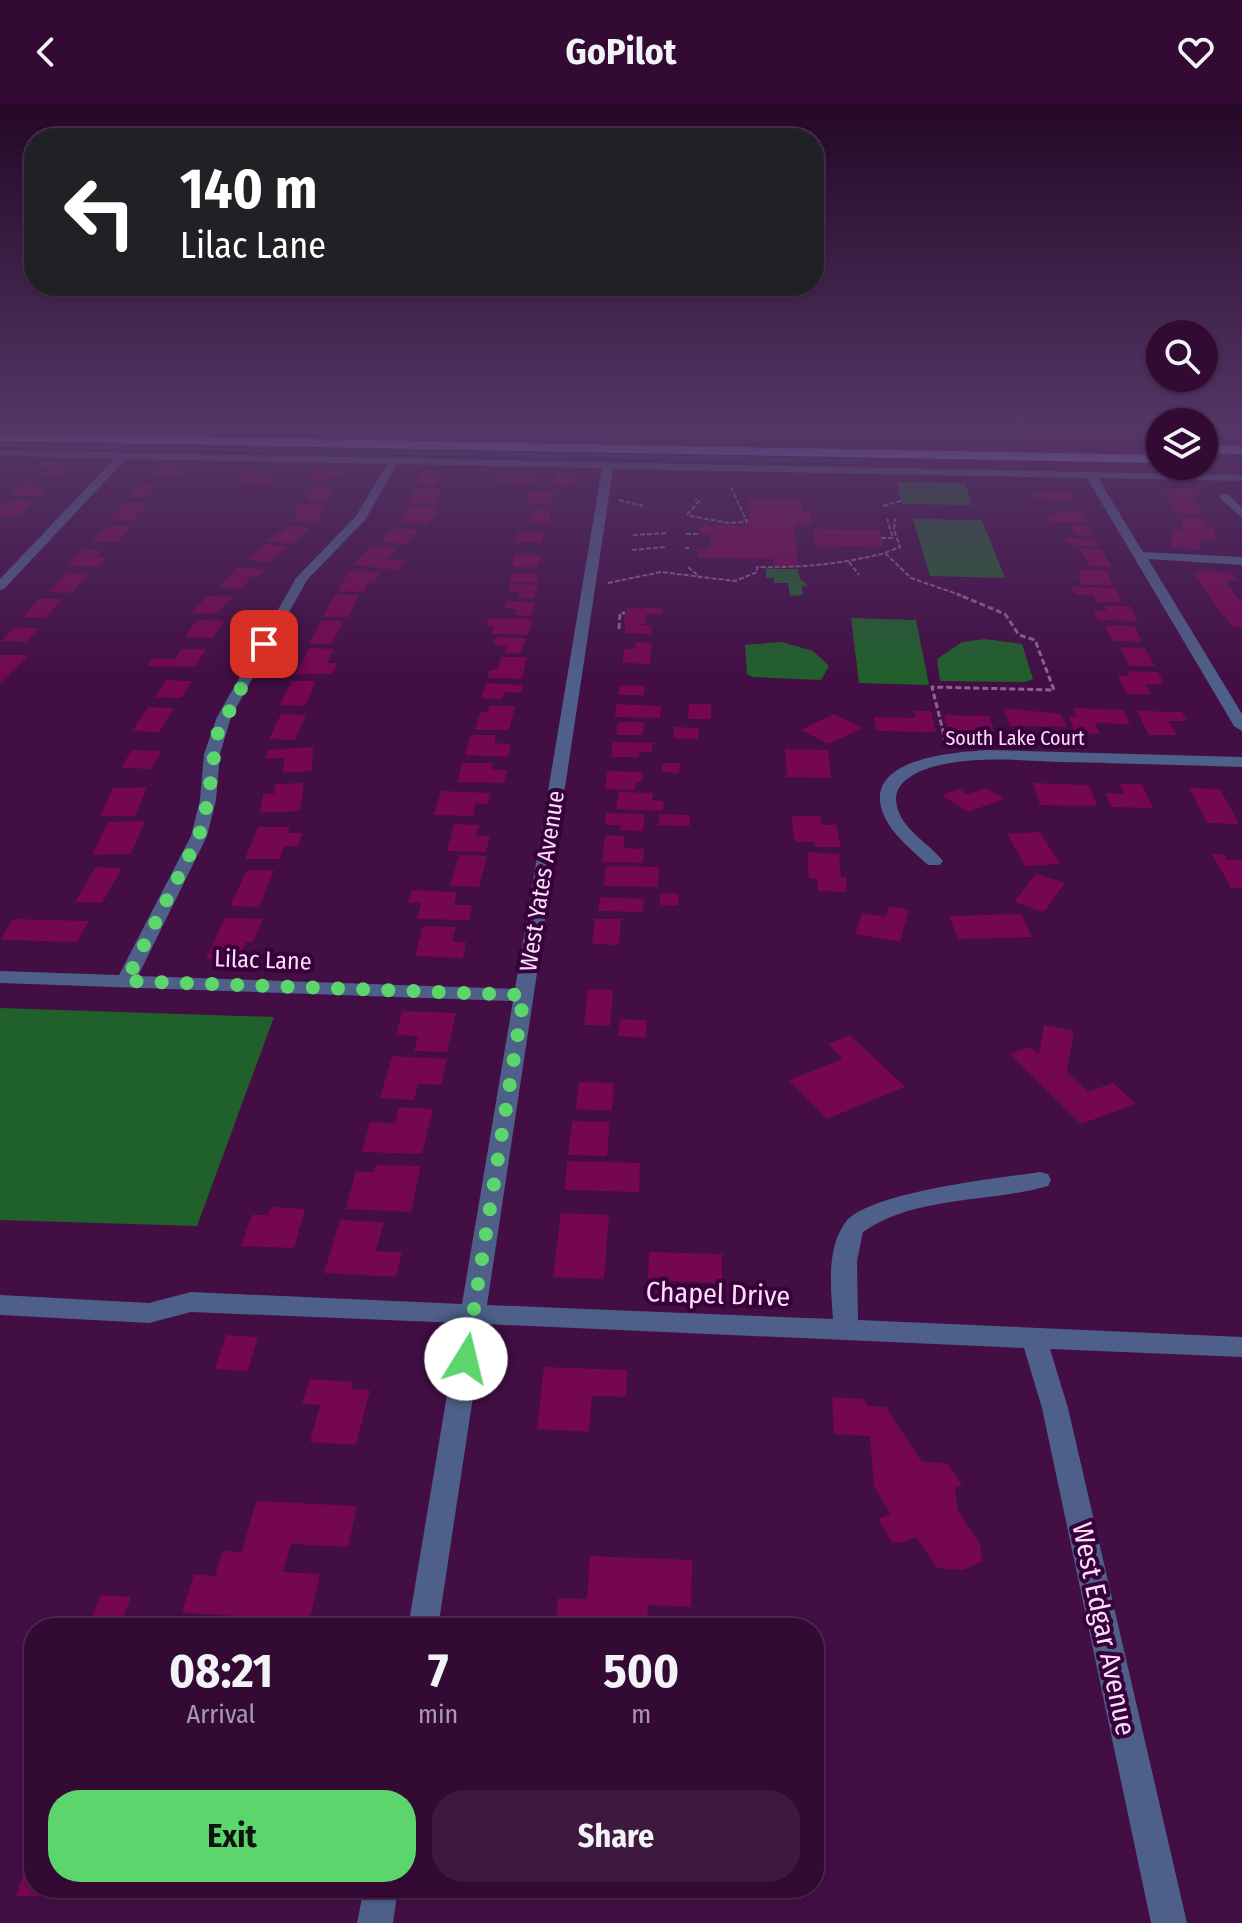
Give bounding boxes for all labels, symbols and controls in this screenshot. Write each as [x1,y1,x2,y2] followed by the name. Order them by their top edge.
[24,30,68,74] icon: back
[566,30,676,74] text: GoPilot
[1174,30,1218,74] icon: heart
[180,156,317,223] text: 140 m
[48,160,152,264] icon: left
[180,224,326,268] text: Lilac Lane
[1146,320,1218,480] map controls
[1146,320,1218,392] button: search
[1146,408,1218,480] button: layers
[230,610,298,678] pin
[242,622,286,666] icon: arrive
[945,726,1085,750] street label: South Lake Court
[514,789,570,973] street label: West Yates Avenue
[214,944,312,976] street label: Lilac Lane
[645,1275,791,1313] street label: Chapel Drive
[424,1317,508,1401] position arrow
[1065,1520,1143,1738] street label: West Edgar Avenue
[169,1642,273,1700] text: 08:21
[428,1642,448,1700] text: 7
[603,1642,679,1700] text: 500
[187,1699,255,1730] text: Arrival
[418,1699,458,1730] text: min
[631,1699,651,1730] text: m
[48,1790,416,1882] button: Exit
[432,1790,800,1882] button: Share

